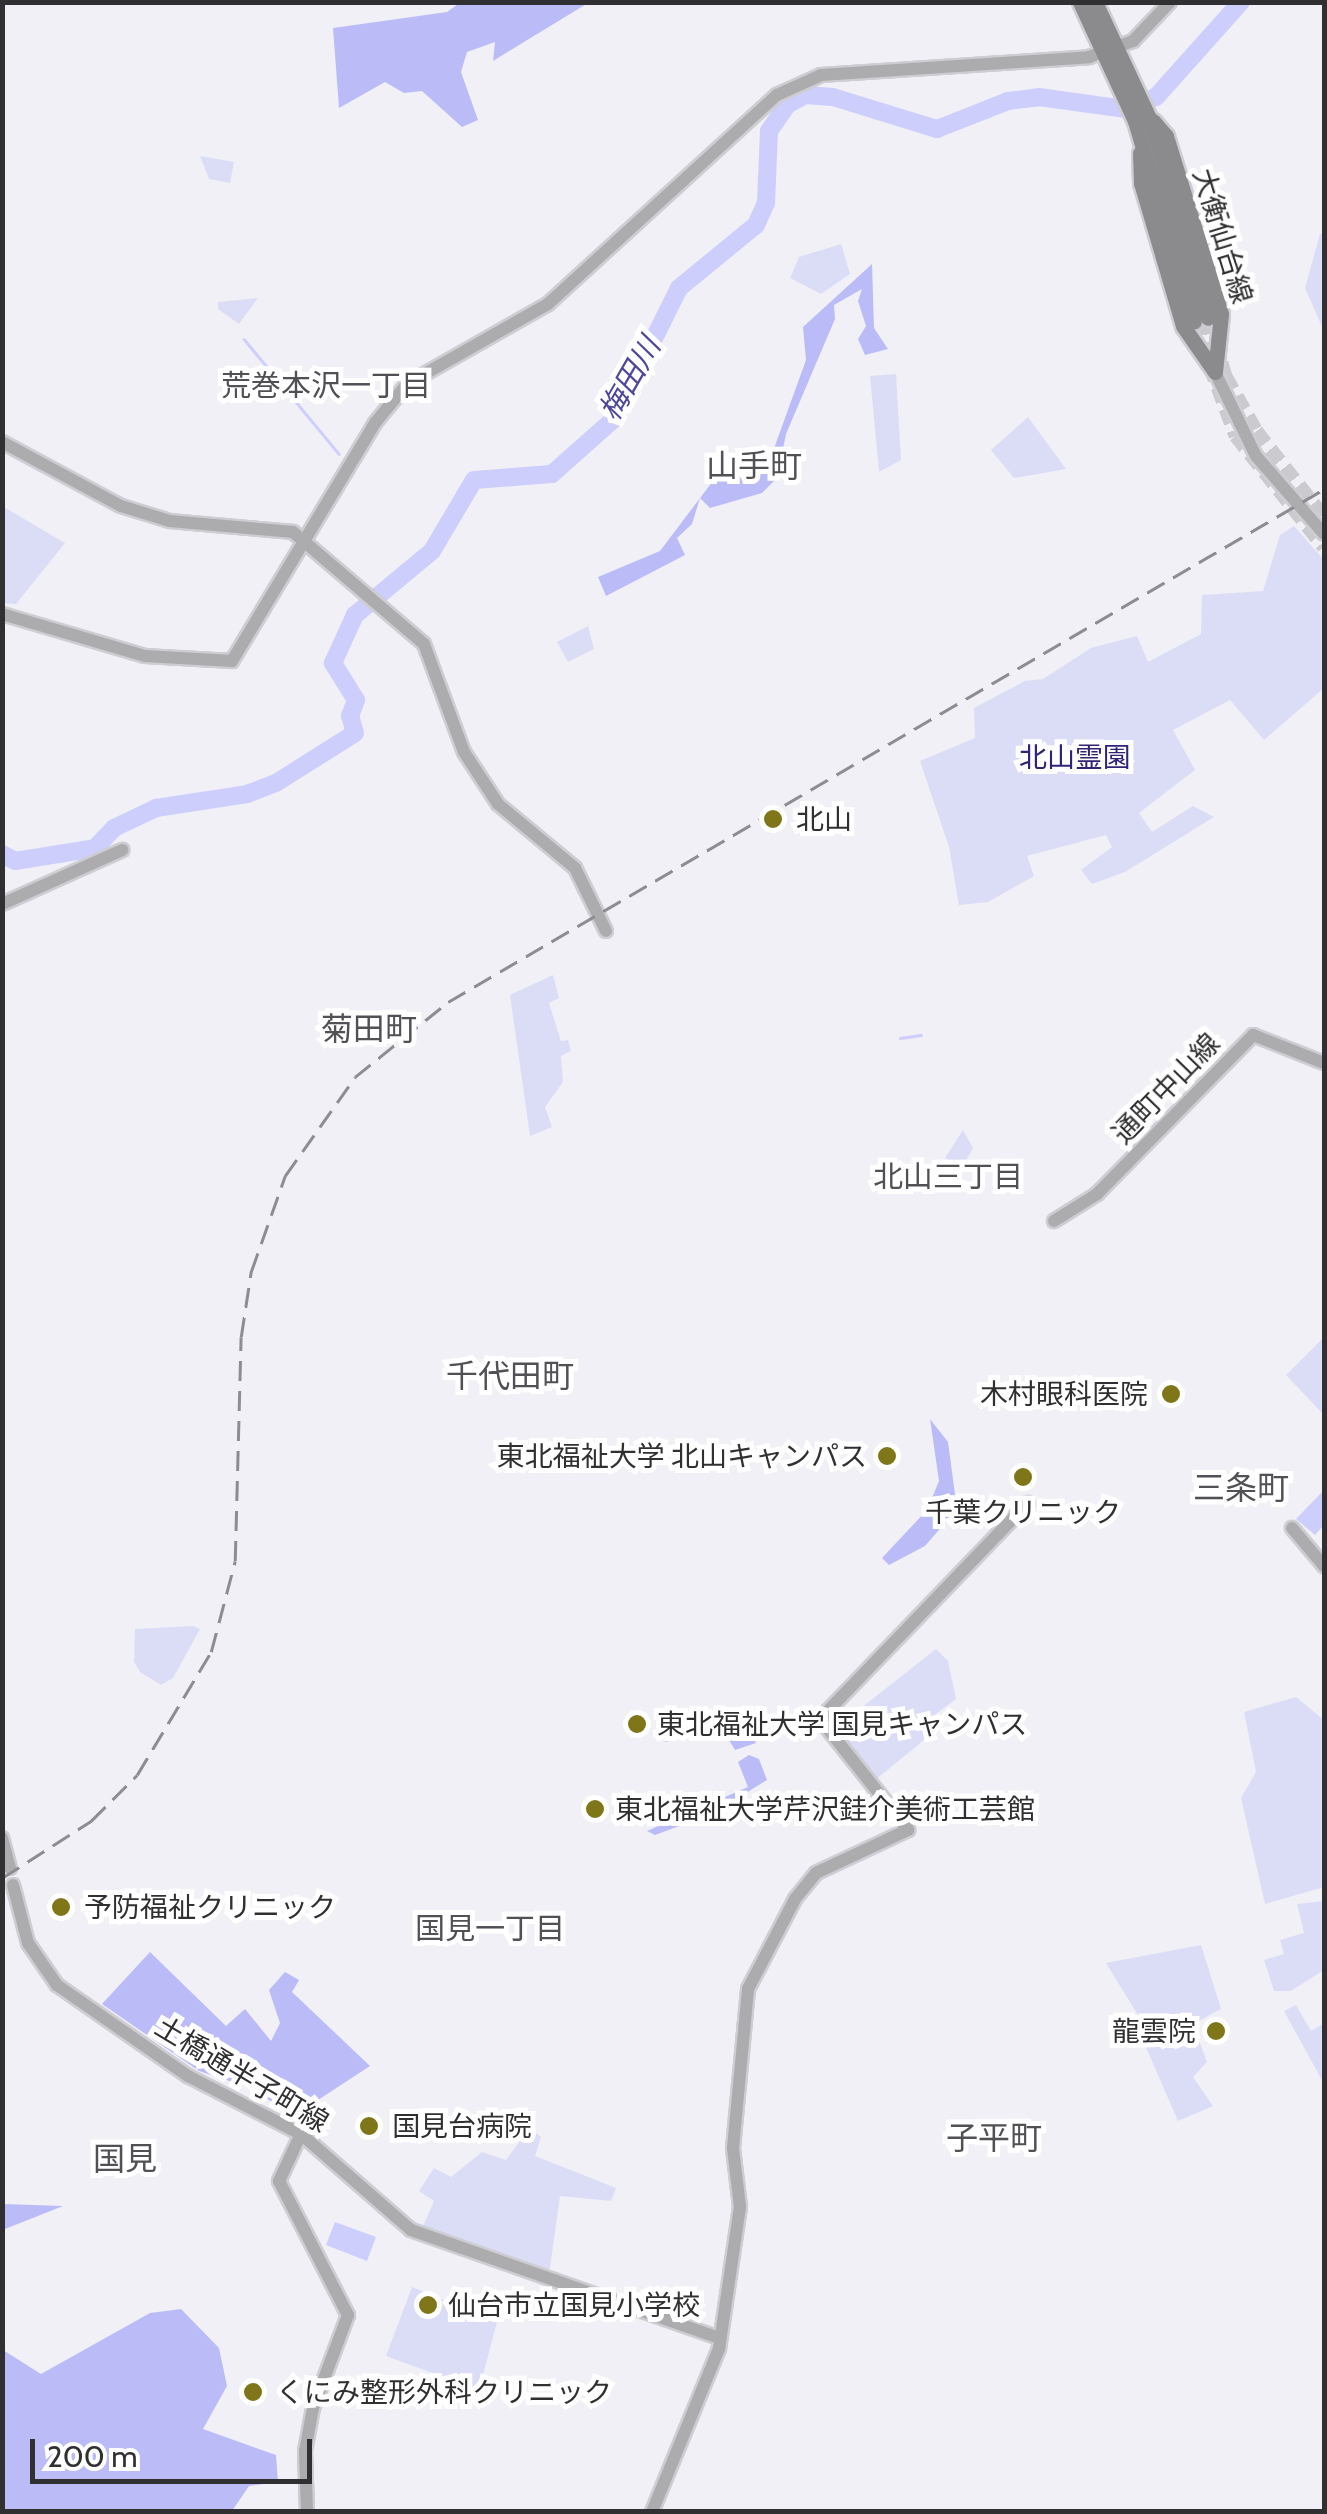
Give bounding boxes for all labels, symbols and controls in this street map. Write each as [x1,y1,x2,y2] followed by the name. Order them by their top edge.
[1186,164,1260,308] street label: 大衡仙台線
[592,331,668,427] water label: 梅田川
[221,368,431,404] district label: 荒巻本沢一丁目
[706,447,802,485] district label: 山手町
[1019,740,1131,774] park label: 北山霊園
[796,802,852,836] place label: 北山
[760,806,786,832] marker: 北山
[321,1010,417,1048] district label: 菊田町
[1105,1026,1227,1150] street label: 通町中山線
[873,1159,1023,1195] district label: 北山三丁目
[446,1357,574,1395] district label: 千代田町
[980,1377,1148,1411] place label: 木村眼科医院
[1158,1381,1184,1407] marker: 木村眼科医院
[497,1439,867,1473] place label: 東北福祉大学 北山キャンパス
[876,1445,898,1467] marker: 東北福祉大学 北山キャンパス
[1010,1464,1036,1490] marker: 千葉クリニック
[1193,1469,1289,1507] district label: 三条町
[925,1495,1121,1529] place label: 千葉クリニック
[657,1707,1027,1741] place label: 東北福祉大学 国見キャンパス
[626,1713,648,1735] marker: 東北福祉大学 国見キャンパス
[615,1792,1035,1826] place label: 東北福祉大学芹沢銈介美術工芸館
[584,1798,606,1820] marker: 東北福祉大学芹沢銈介美術工芸館
[84,1890,336,1924] place label: 予防福祉クリニック
[48,1894,74,1920] marker: 予防福祉クリニック
[415,1911,565,1947] district label: 国見一丁目
[149,2009,335,2139] street label: 土橋通半子町線
[1112,2014,1196,2048] place label: 龍雲院
[1205,2020,1227,2042] marker: 龍雲院
[392,2109,532,2143] place label: 国見台病院
[356,2113,382,2139] marker: 国見台病院
[946,2119,1042,2157] district label: 子平町
[93,2140,157,2178] district label: 国見
[448,2288,700,2322] place label: 仙台市立国見小学校
[417,2294,439,2316] marker: 仙台市立国見小学校
[276,2375,612,2409] place label: くにみ整形外科クリニック
[240,2379,266,2405] marker: くにみ整形外科クリニック
[35,2419,318,2481] scale bar
[47,2438,138,2475] text: 200 m

